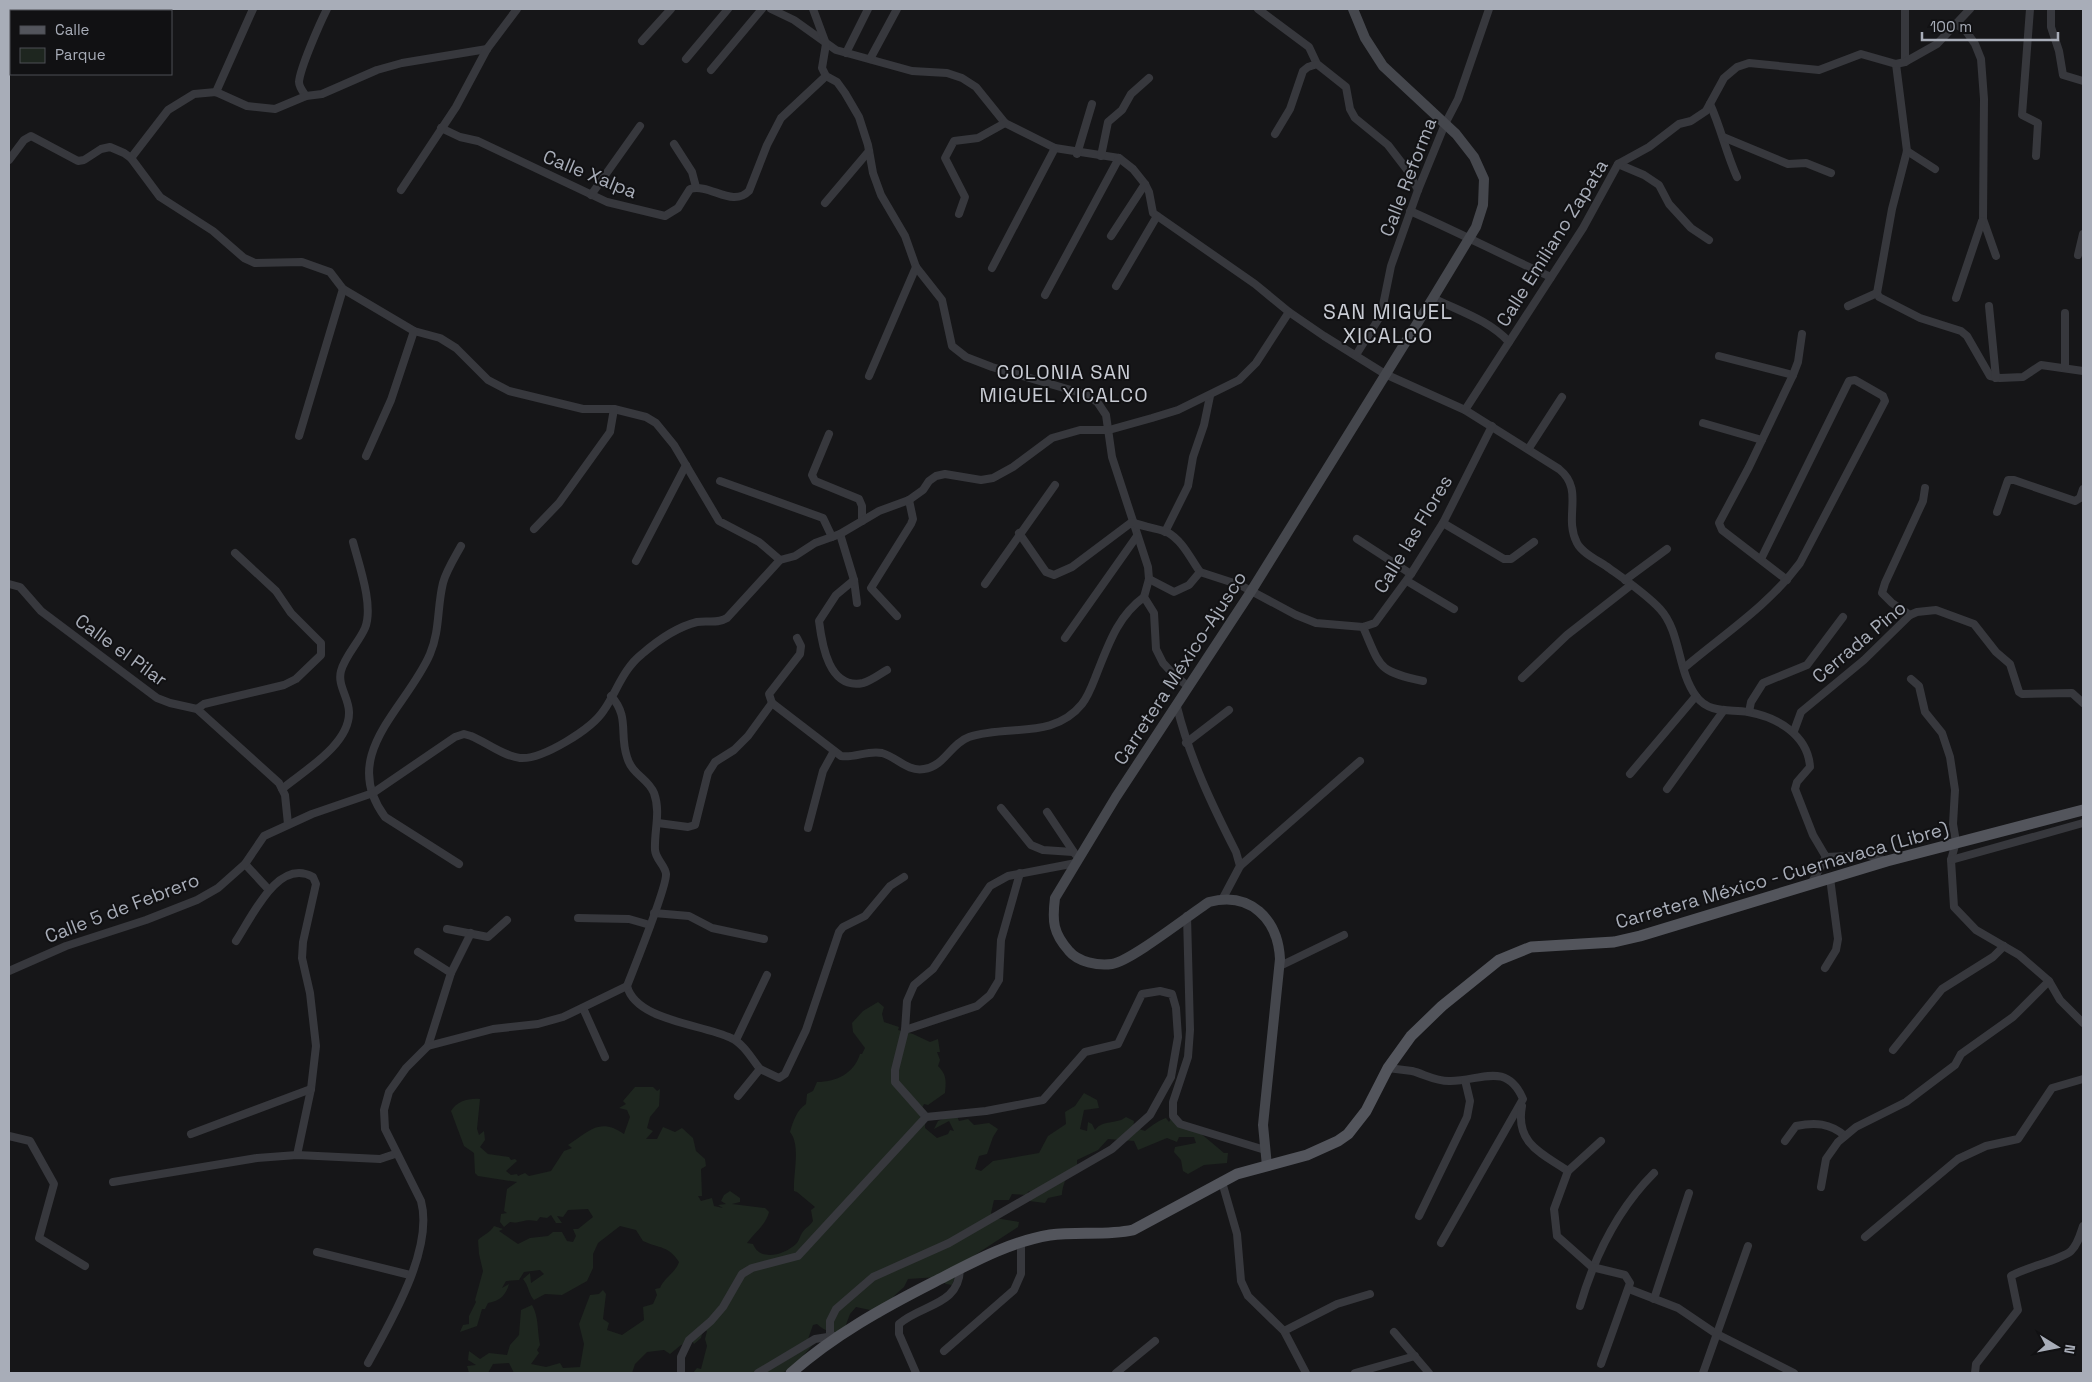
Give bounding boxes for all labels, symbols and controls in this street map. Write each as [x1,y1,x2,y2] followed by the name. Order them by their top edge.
[10,10,172,75] legend
[1922,10,2058,42] scale bar
[1930,17,1972,36] text: 100 m
[55,20,90,39] text: Calle
[55,45,106,64] text: Parque
[1374,114,1442,240] street label: Calle Reforma
[539,144,641,204] street label: Calle Xalpa
[1490,155,1614,331] street label: Calle Emiliano Zapata
[1323,298,1453,349] district label: SAN MIGUEL XICALCO
[979,359,1149,408] district label: COLONIA SAN MIGUEL XICALCO
[1368,470,1458,598] street label: Calle las Flores
[1108,566,1252,770] street label: Carretera México-Ajusco
[1807,595,1911,689] street label: Cerrada Pino
[70,608,172,692] street label: Calle el Pilar
[1613,815,1951,935] street label: Carretera México - Cuernavaca (Libre)
[41,867,203,949] street label: Calle 5 de Febrero
[2032,1322,2082,1372] north arrow
[2060,1343,2079,1355] text: N

